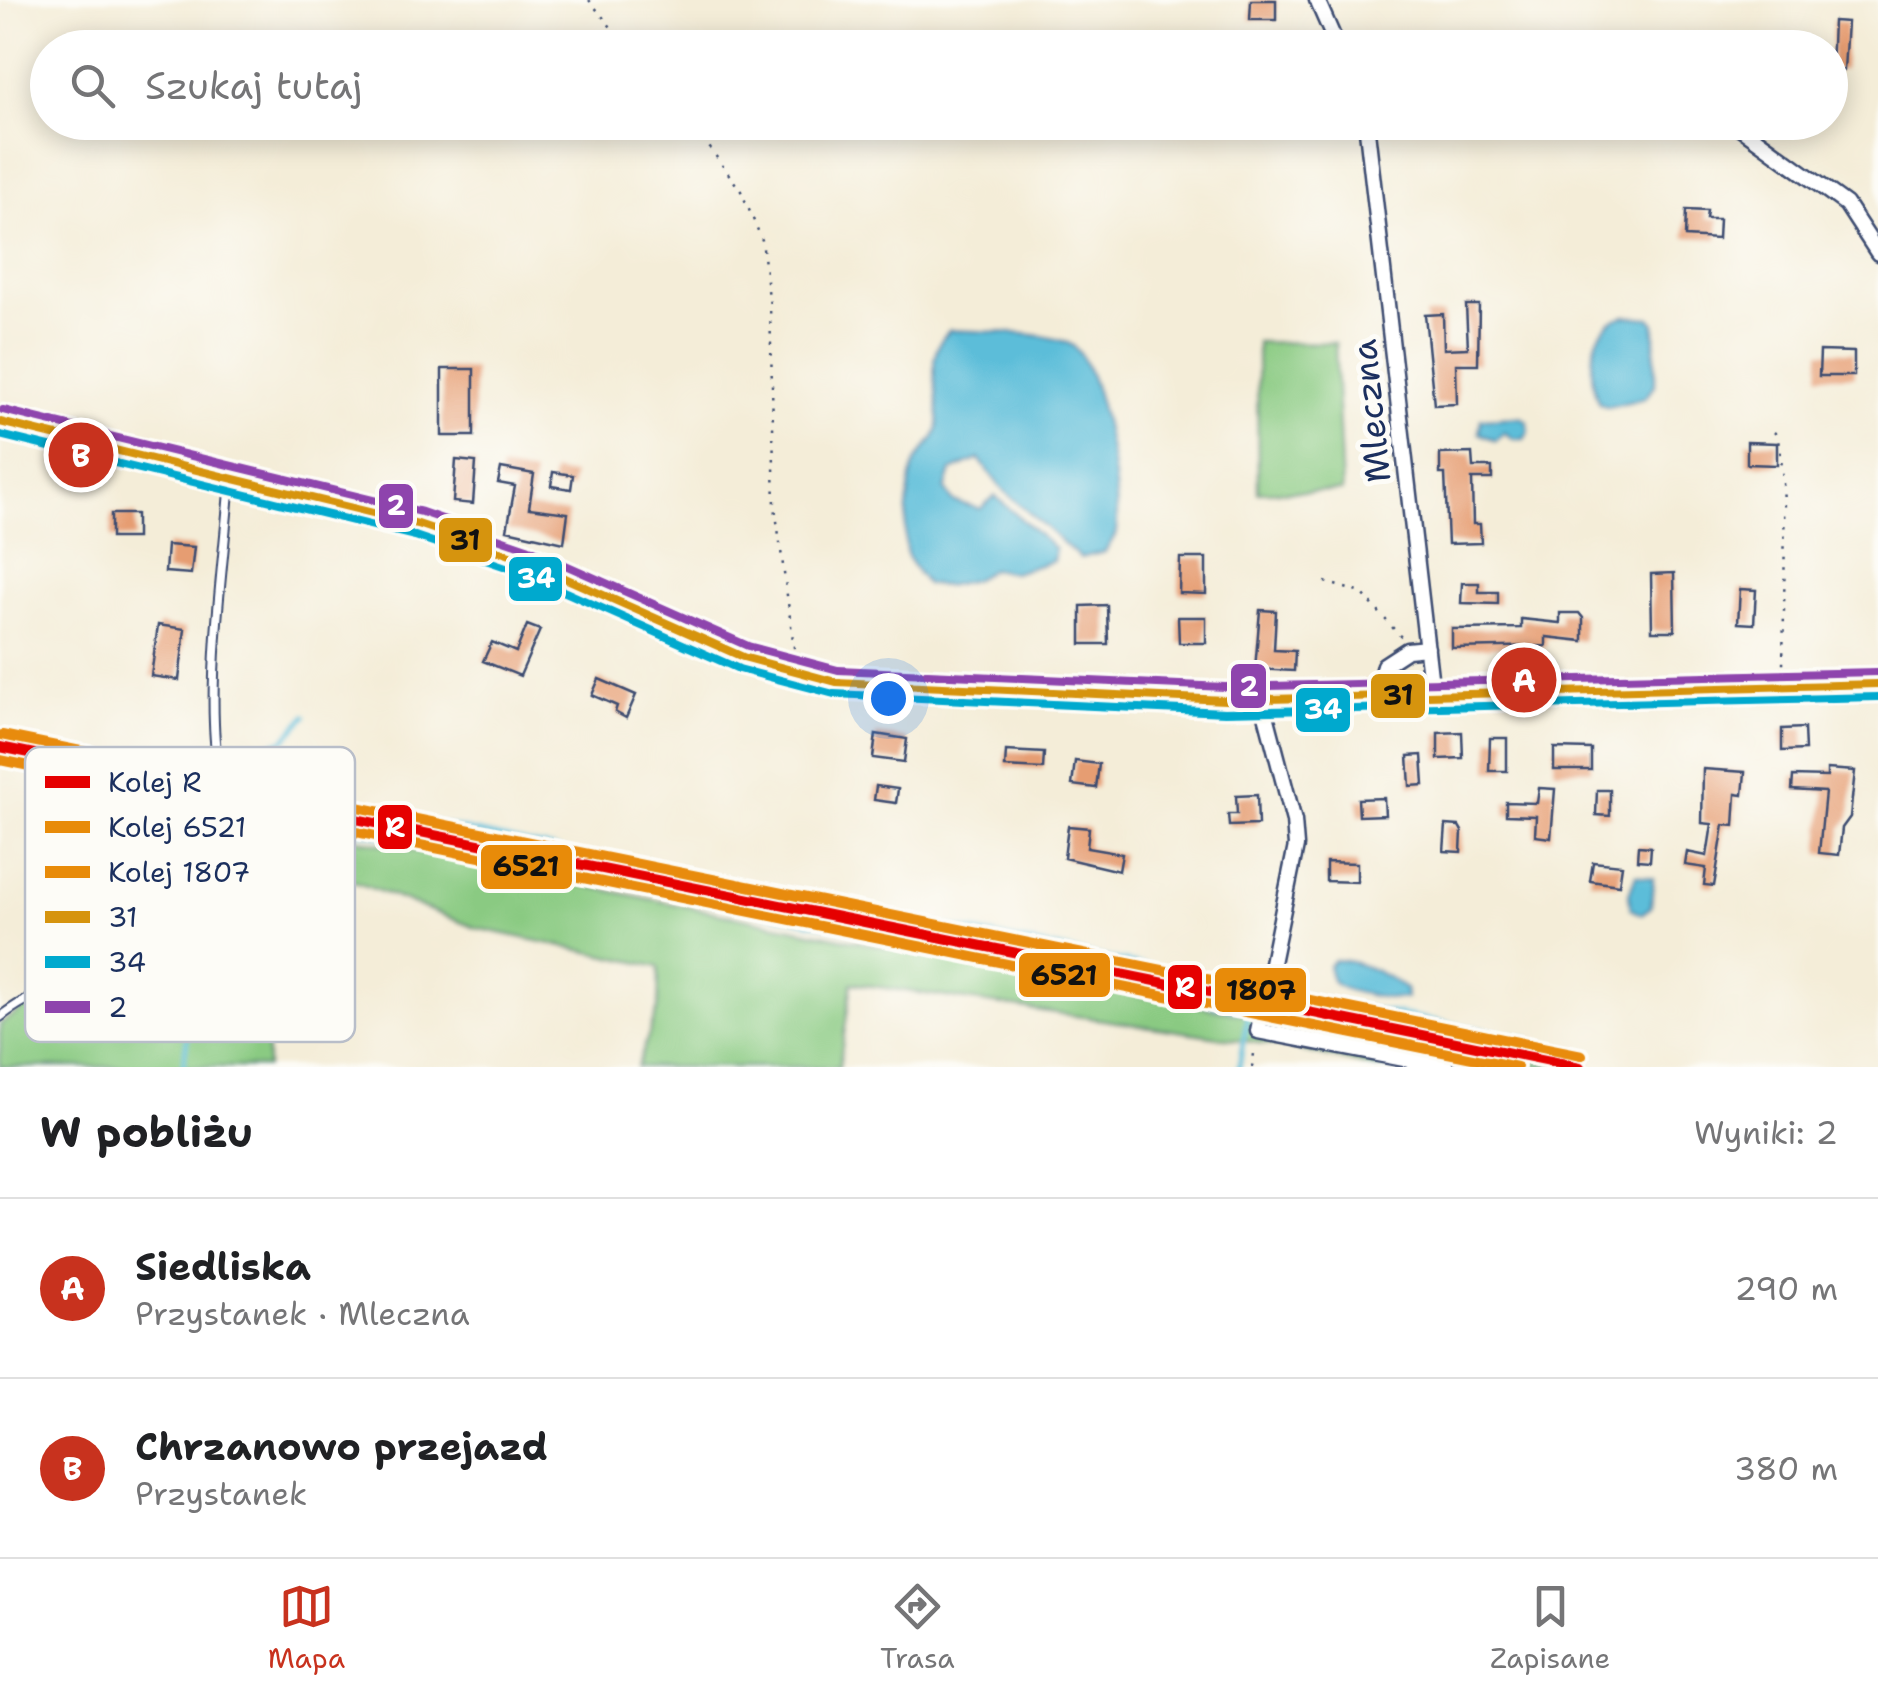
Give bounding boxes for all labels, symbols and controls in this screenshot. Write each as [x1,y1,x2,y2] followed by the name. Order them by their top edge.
[30,30,1848,140] search box
[65,58,120,113] icon: search
[145,60,362,111] text: Szukaj tutaj
[1340,337,1401,485] street label: Mleczna
[48,418,114,492] pin: B
[377,482,415,530] line badge: 2
[386,486,406,524] text: 2
[437,516,494,564] line badge: 31
[449,521,481,559] text: 31
[507,555,564,603] line badge: 34
[517,559,556,597] text: 34
[1492,642,1556,718] pin: A
[1229,662,1268,710] line badge: 2
[1239,667,1259,705] text: 2
[1369,672,1427,720] line badge: 31
[863,673,914,724] your location
[1382,676,1414,714] text: 31
[1294,686,1352,734] line badge: 34
[1304,690,1343,728] text: 34
[25,747,355,1042] legend
[108,763,202,801] text: Kolej R
[376,803,414,851] line badge: R
[108,808,246,846] text: Kolej 6521
[385,808,406,846] text: R
[479,843,574,891] line badge: 6521
[493,847,559,885] text: 6521
[108,853,250,891] text: Kolej 1807
[108,898,138,936] text: 31
[108,943,146,981] text: 34
[1017,951,1112,999] line badge: 6521
[1031,956,1097,994] text: 6521
[1166,963,1204,1011] line badge: R
[1213,966,1308,1014] line badge: 1807
[1175,968,1196,1006] text: R
[1226,971,1296,1009] text: 1807
[108,988,128,1026] text: 2
[40,1104,253,1160] text: W pobliżu
[1694,1111,1838,1154] text: Wyniki: 2
[135,1241,311,1292] text: Siedliska
[60,1267,85,1310] text: A
[1735,1267,1838,1310] text: 290 m
[135,1292,470,1335] text: Przystanek · Mleczna
[135,1421,548,1472] text: Chrzanowo przejazd
[63,1447,82,1490] text: B
[1734,1447,1838,1490] text: 380 m
[135,1472,307,1515] text: Przystanek
[268,1579,345,1677] tab: Mapa
[880,1579,955,1677] tab: Trasa
[1490,1579,1610,1677] tab: Zapisane

